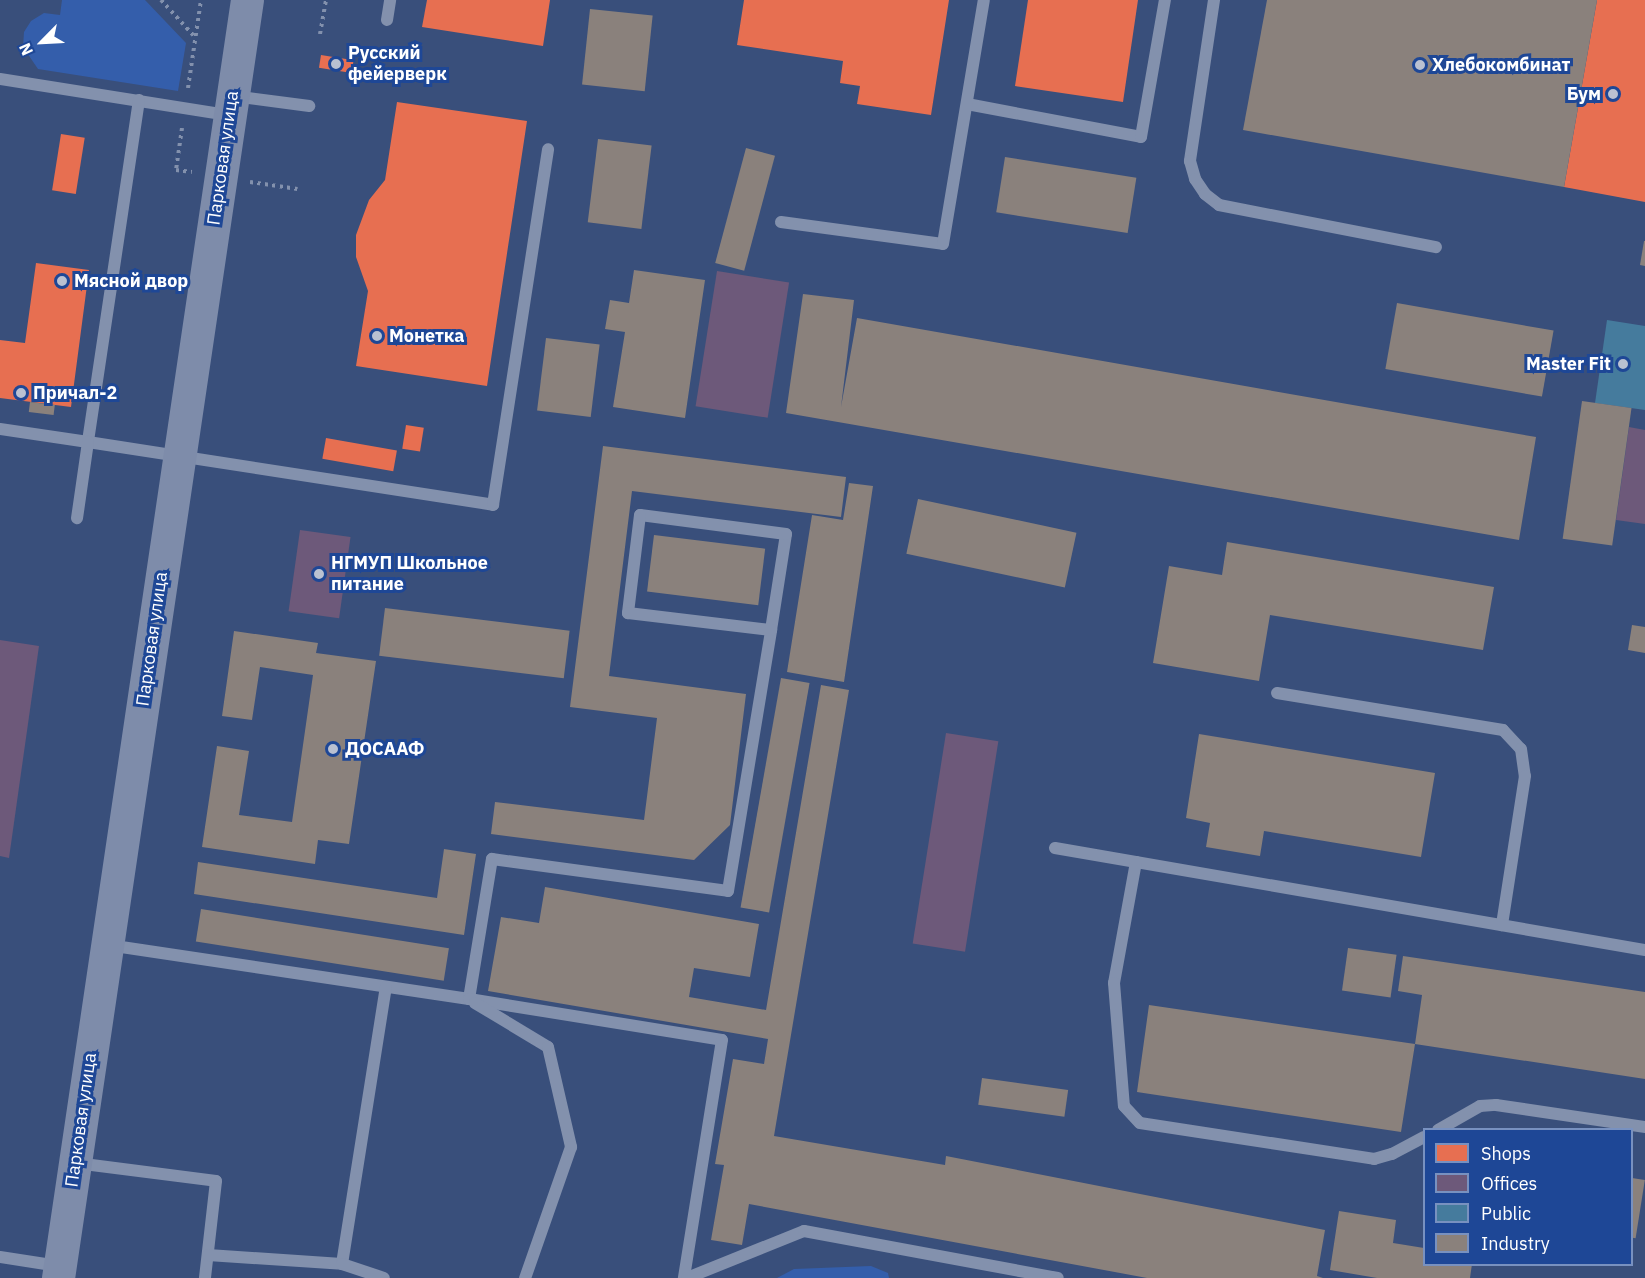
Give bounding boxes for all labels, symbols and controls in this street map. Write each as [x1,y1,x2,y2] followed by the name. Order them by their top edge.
[12,12,72,72] north arrow
[14,40,37,59] text: N
[348,43,447,86] place label: Русский фейерверк
[1432,54,1570,76] place label: Хлебокомбинат
[329,57,343,71] marker: Русский фейерверк
[1413,58,1427,72] marker: Хлебокомбинат
[1567,83,1601,105] place label: Бум
[1606,87,1620,101] marker: Бум
[203,89,243,227] street label: Парковая улица
[74,270,188,292] place label: Мясной двор
[55,274,69,288] marker: Мясной двор
[389,325,464,347] place label: Монетка
[370,329,384,343] marker: Монетка
[1526,353,1611,375] place label: Master Fit
[1616,357,1630,371] marker: Master Fit
[33,382,117,404] place label: Причал-2
[14,386,28,400] marker: Причал-2
[331,553,488,596] place label: НГМУП Школьное питание
[312,567,326,581] marker: НГМУП Школьное питание
[132,570,172,708] street label: Парковая улица
[345,738,424,760] place label: ДОСААФ
[326,742,340,756] marker: ДОСААФ
[61,1051,101,1189] street label: Парковая улица
[1423,1128,1633,1266] legend
[1481,1142,1531,1165] text: Shops
[1481,1172,1537,1195] text: Offices
[1481,1202,1531,1225] text: Public
[1481,1232,1550,1255] text: Industry

